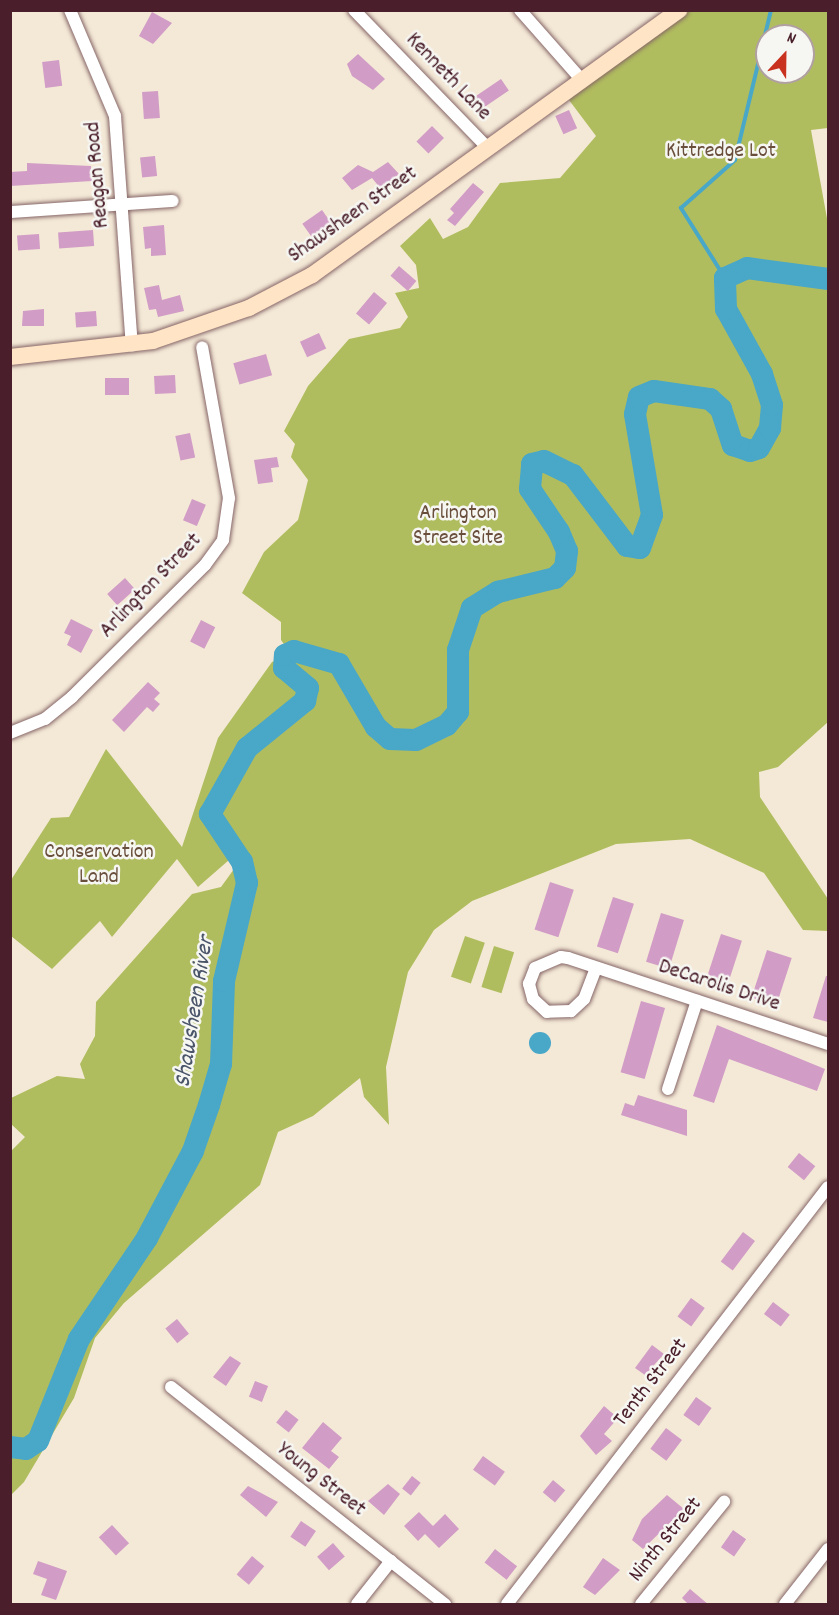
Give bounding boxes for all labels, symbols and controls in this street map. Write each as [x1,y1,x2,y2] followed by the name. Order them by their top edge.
[755,24,815,84] north arrow
[400,27,496,127] street label: Kenneth Lane
[783,27,799,51] text: N
[80,121,116,229] street label: Reagan Road
[666,139,776,165] park label: Kittredge Lot
[283,161,423,269] street label: Shawsheen Street
[413,500,503,552] park label: Arlington Street Site
[94,528,208,644] street label: Arlington Street
[44,839,154,890] park label: Conservation Land
[170,934,222,1090] water label: Shawsheen River
[655,954,783,1018] street label: DeCarolis Drive
[608,1333,694,1433] street label: Tenth Street
[271,1437,371,1523] street label: Young Street
[624,1492,708,1588] street label: Ninth Street

